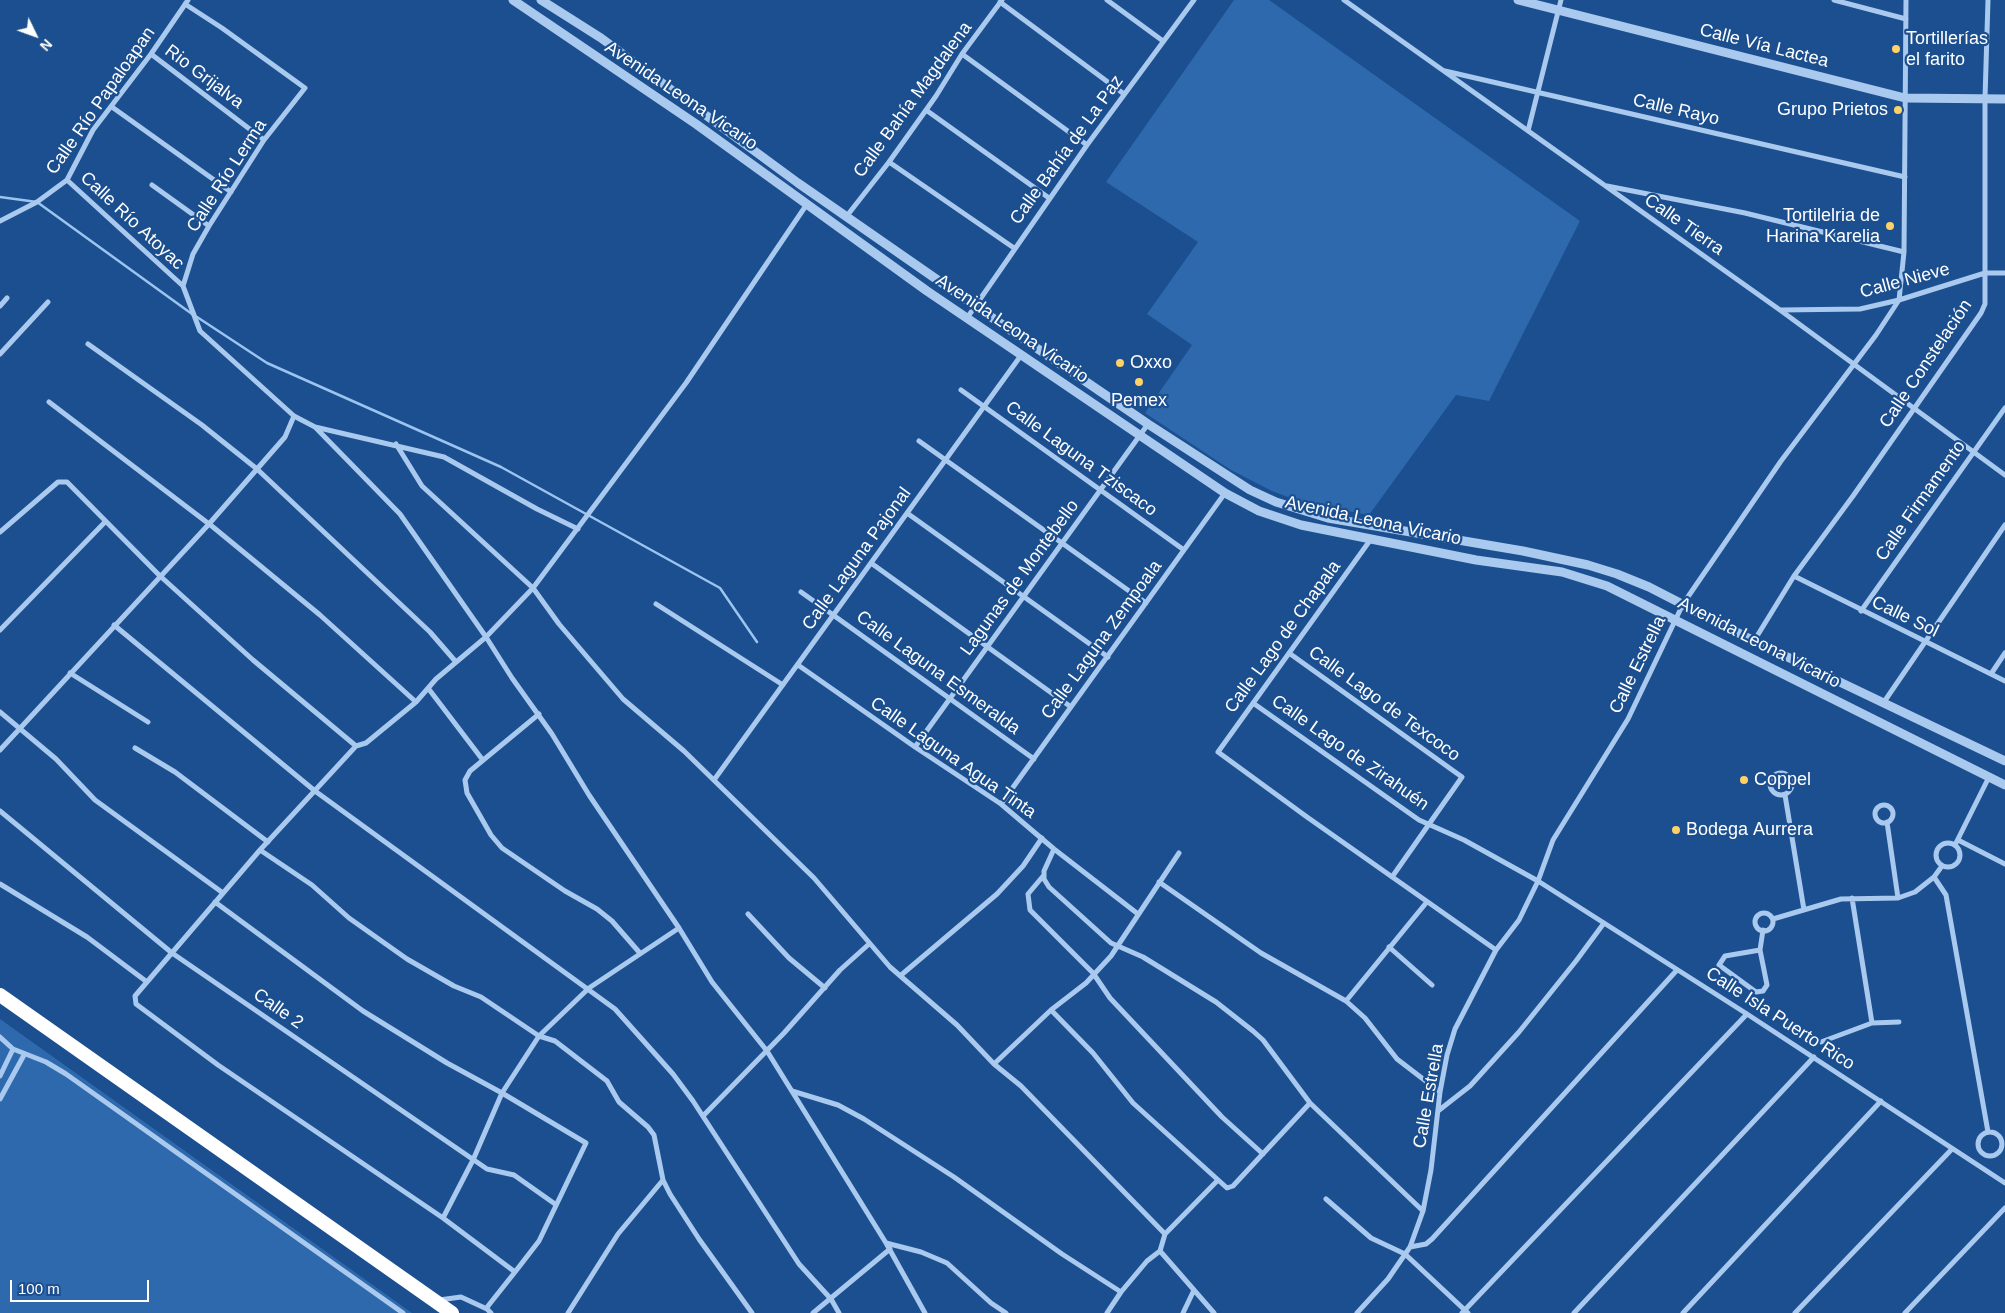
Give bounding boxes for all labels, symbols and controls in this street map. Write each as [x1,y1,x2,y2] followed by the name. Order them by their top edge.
[10,10,60,60] north arrow
[849,18,977,182] street label: Calle Bahía Magdalena
[1697,20,1831,72] street label: Calle Vía Lactea
[42,23,160,179] street label: Calle Río Papaloapan
[1906,28,1988,70] place label: Tortillerías el farito
[37,36,55,54] text: N
[601,37,761,155] street label: Avenida Leona Vicario
[160,40,248,114] street label: Rio Grijalva
[1890,43,1902,55] marker: Tortillerías el farito
[1006,71,1128,229] street label: Calle Bahía de La Paz
[1631,90,1721,130] street label: Calle Rayo
[1777,99,1888,121] place label: Grupo Prietos
[1892,104,1904,116] marker: Grupo Prietos
[183,116,271,236] street label: Calle Río Lerma
[76,167,188,275] street label: Calle Río Atoyac
[1640,190,1728,260] street label: Calle Tierra
[1766,205,1880,248] place label: Tortilelria de Harina Karelia
[1884,220,1896,232] marker: Tortilelria de Harina Karelia
[1858,259,1952,303] street label: Calle Nieve
[932,270,1092,388] street label: Avenida Leona Vicario
[1875,296,1977,432] street label: Calle Constelación
[1130,352,1172,374] place label: Oxxo
[1114,357,1126,369] marker: Oxxo
[1133,376,1145,388] marker: Pemex
[1111,390,1167,412] place label: Pemex
[1001,397,1161,521] street label: Calle Laguna Tziscaco
[1871,437,1971,565] street label: Calle Firmamento
[798,483,916,635] street label: Calle Laguna Pajonal
[1283,492,1463,550] street label: Avenida Leona Vicario
[956,496,1084,660] street label: Lagunas de Montebello
[1037,556,1167,724] street label: Calle Laguna Zempoala
[1220,557,1346,717] street label: Calle Lago de Chapala
[1868,592,1942,642] street label: Calle Sol
[1674,593,1844,693] street label: Avenida Leona Vicario
[852,606,1024,740] street label: Calle Laguna Esmeralda
[1605,613,1671,717] street label: Calle Estrella
[1304,642,1464,766] street label: Calle Lago de Texcoco
[1267,690,1433,816] street label: Calle Lago de Zirahuén
[866,693,1040,823] street label: Calle Laguna Agua Tinta
[1754,769,1811,791] place label: Coppel
[1738,774,1750,786] marker: Coppel
[1686,819,1813,841] place label: Bodega Aurrera
[1670,824,1682,836] marker: Bodega Aurrera
[1702,963,1858,1075] street label: Calle Isla Puerto Rico
[249,984,307,1034] street label: Calle 2
[1409,1042,1449,1150] street label: Calle Estrella
[12,1270,151,1302] scale bar
[18,1280,60,1297] text: 100 m

